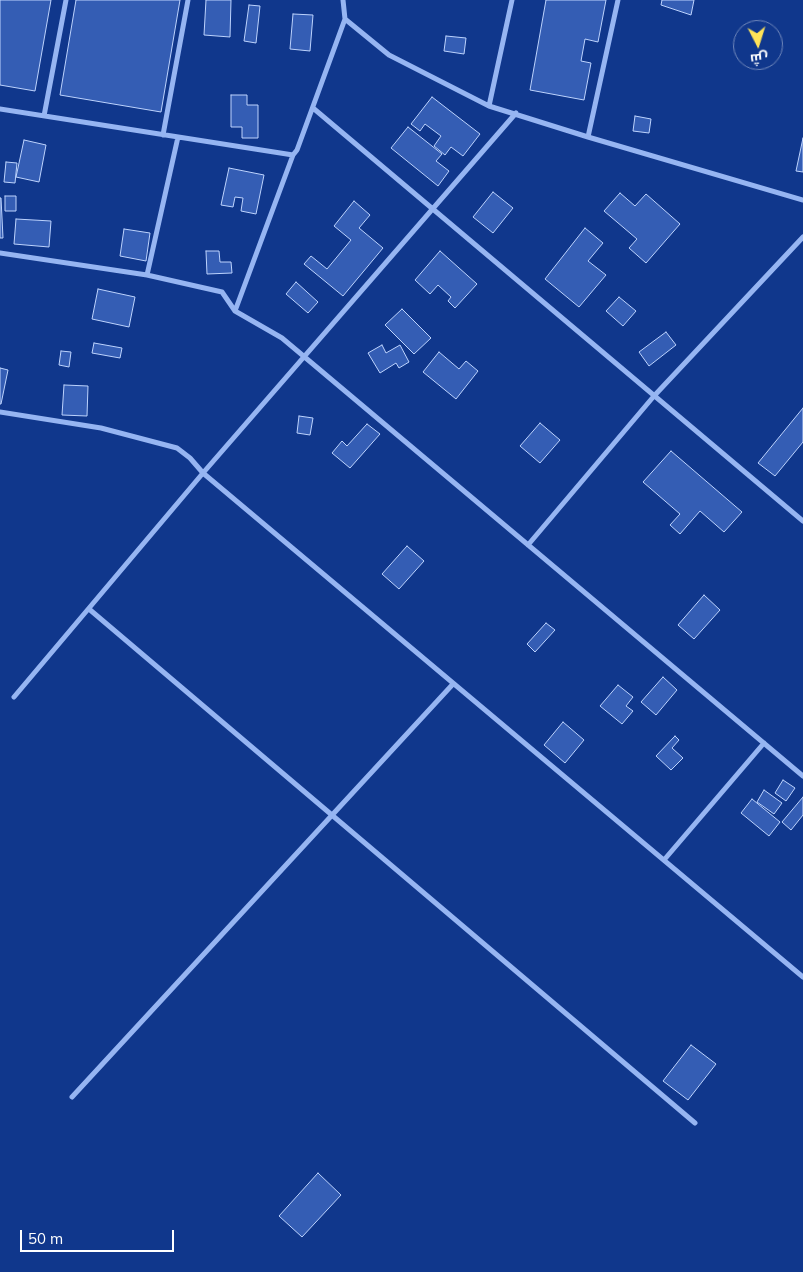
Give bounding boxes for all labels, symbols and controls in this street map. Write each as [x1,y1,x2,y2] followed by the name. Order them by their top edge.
[733,20,783,70] north arrow
[749,49,769,69] text: ش
[22,1220,176,1252] scale bar
[28,1229,63,1248] text: 50 m

